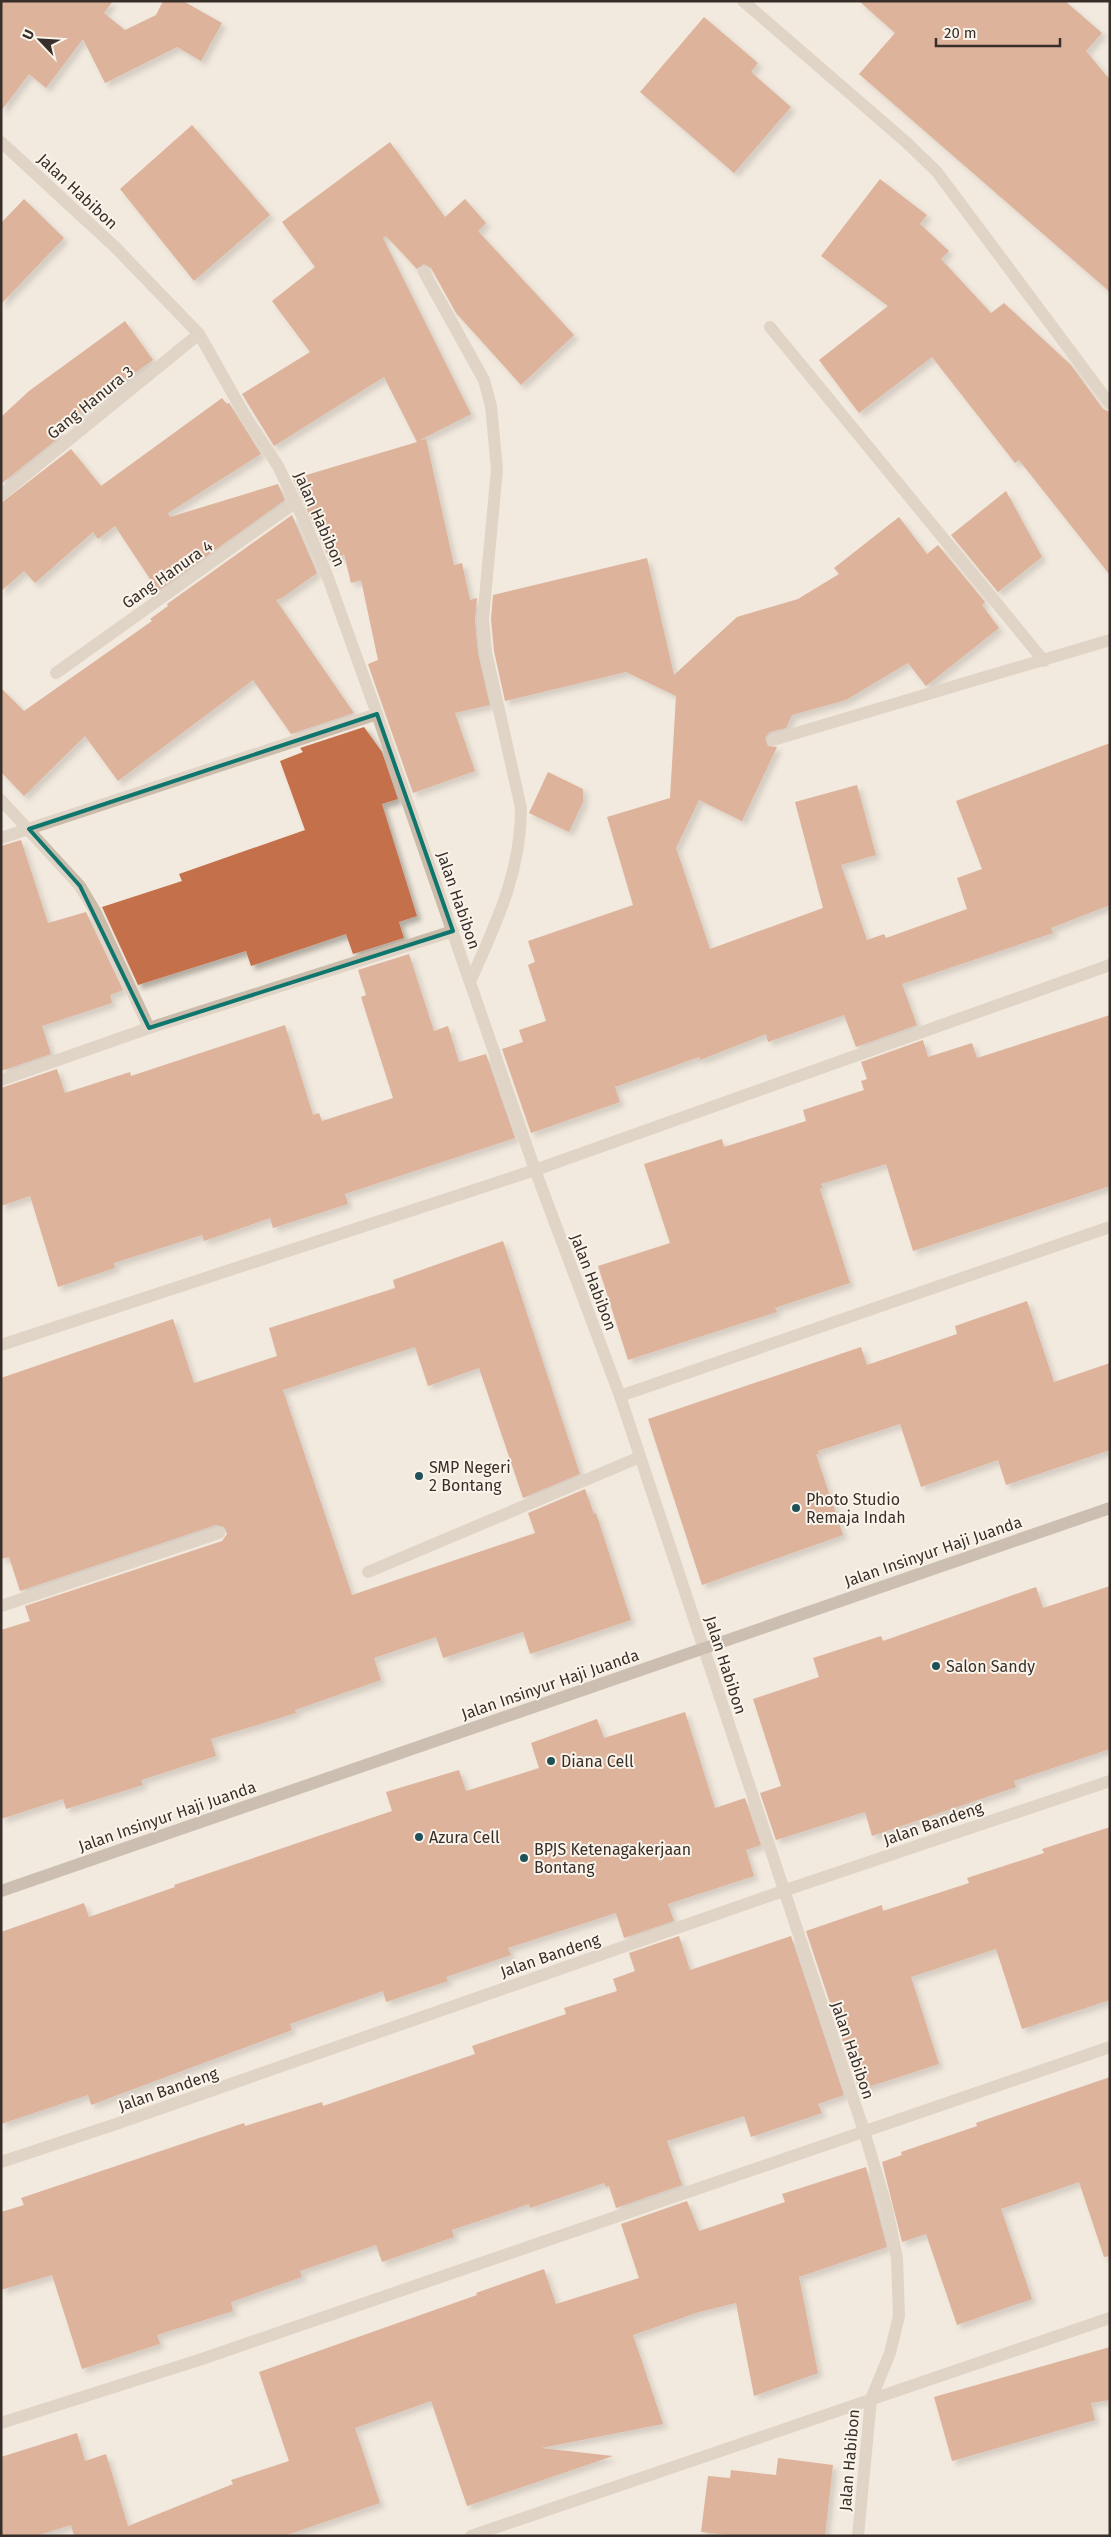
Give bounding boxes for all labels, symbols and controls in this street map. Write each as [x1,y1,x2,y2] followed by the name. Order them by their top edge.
[15,15,65,65] north arrow
[936,15,1060,47] scale bar
[944,24,977,42] text: 20 m
[19,27,38,42] text: U
[34,150,122,233] street label: Jalan Habibon
[43,362,137,443] street label: Gang Hanura 3
[290,469,349,570] street label: Jalan Habibon
[118,536,217,613] street label: Gang Hanura 4
[433,849,484,952] street label: Jalan Habibon
[566,1231,621,1333] street label: Jalan Habibon
[429,1458,511,1495] place label: SMP Negeri 2 Bontang
[413,1470,425,1482] marker: SMP Negeri 2 Bontang
[806,1490,906,1527] place label: Photo Studio Remaja Indah
[790,1502,802,1514] marker: Photo Studio Remaja Indah
[842,1512,1024,1591] street label: Jalan Insinyur Haji Juanda
[701,1614,750,1717] street label: Jalan Habibon
[459,1645,641,1724] street label: Jalan Insinyur Haji Juanda
[946,1657,1035,1676] place label: Salon Sandy
[930,1660,942,1672] marker: Salon Sandy
[561,1752,634,1771] place label: Diana Cell
[545,1755,557,1767] marker: Diana Cell
[76,1777,258,1856] street label: Jalan Insinyur Haji Juanda
[881,1797,986,1849] street label: Jalan Bandeng
[429,1828,500,1847] place label: Azura Cell
[413,1831,425,1843] marker: Azura Cell
[534,1840,691,1877] place label: BPJS Ketenagakerjaan Bontang
[518,1852,530,1864] marker: BPJS Ketenagakerjaan Bontang
[498,1929,603,1981] street label: Jalan Bandeng
[827,1999,878,2102] street label: Jalan Habibon
[116,2063,221,2115] street label: Jalan Bandeng
[836,2408,863,2512] street label: Jalan Habibon

